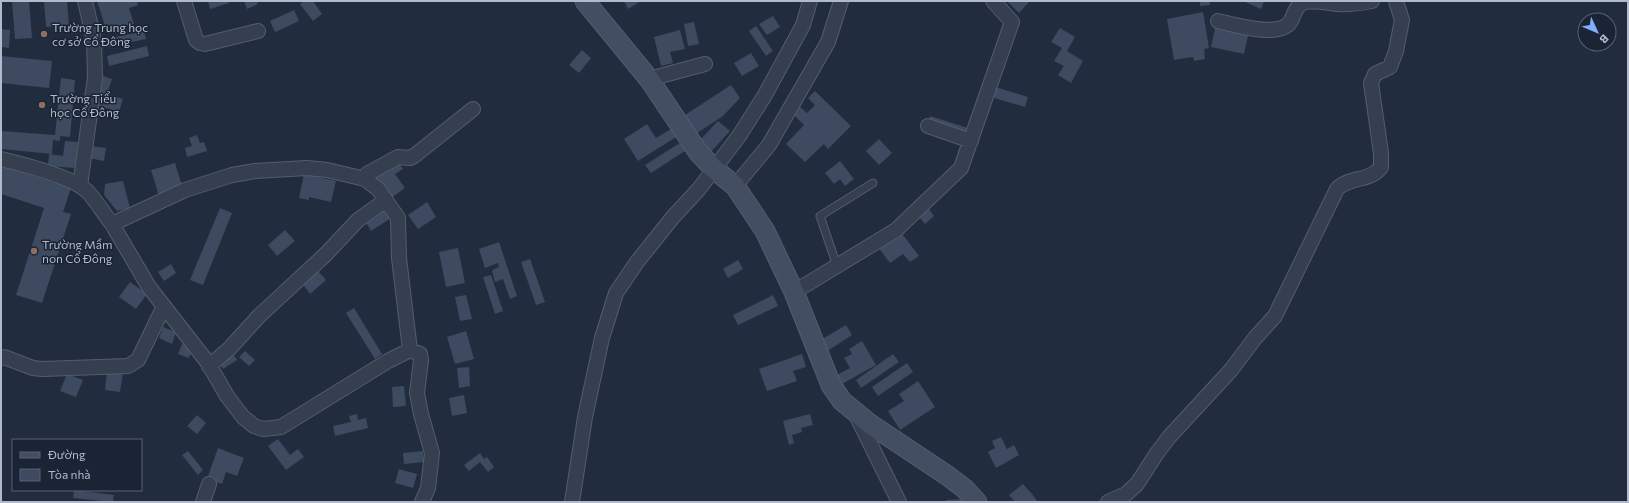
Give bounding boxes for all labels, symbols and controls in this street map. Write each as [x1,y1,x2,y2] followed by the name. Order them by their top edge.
[1577,12,1617,52] north arrow
[52,20,148,48] place label: Trường Trung học cơ sở Cổ Đông
[39,29,49,39] marker: Trường Trung học cơ sở Cổ Đông
[1597,32,1612,46] text: B
[50,91,120,119] place label: Trường Tiểu học Cổ Đông
[37,100,47,110] marker: Trường Tiểu học Cổ Đông
[42,237,113,265] place label: Trường Mầm non Cổ Đông
[29,246,39,256] marker: Trường Mầm non Cổ Đông
[12,439,142,491] legend
[47,447,86,461] text: Đường
[48,467,90,481] text: Tòa nhà

